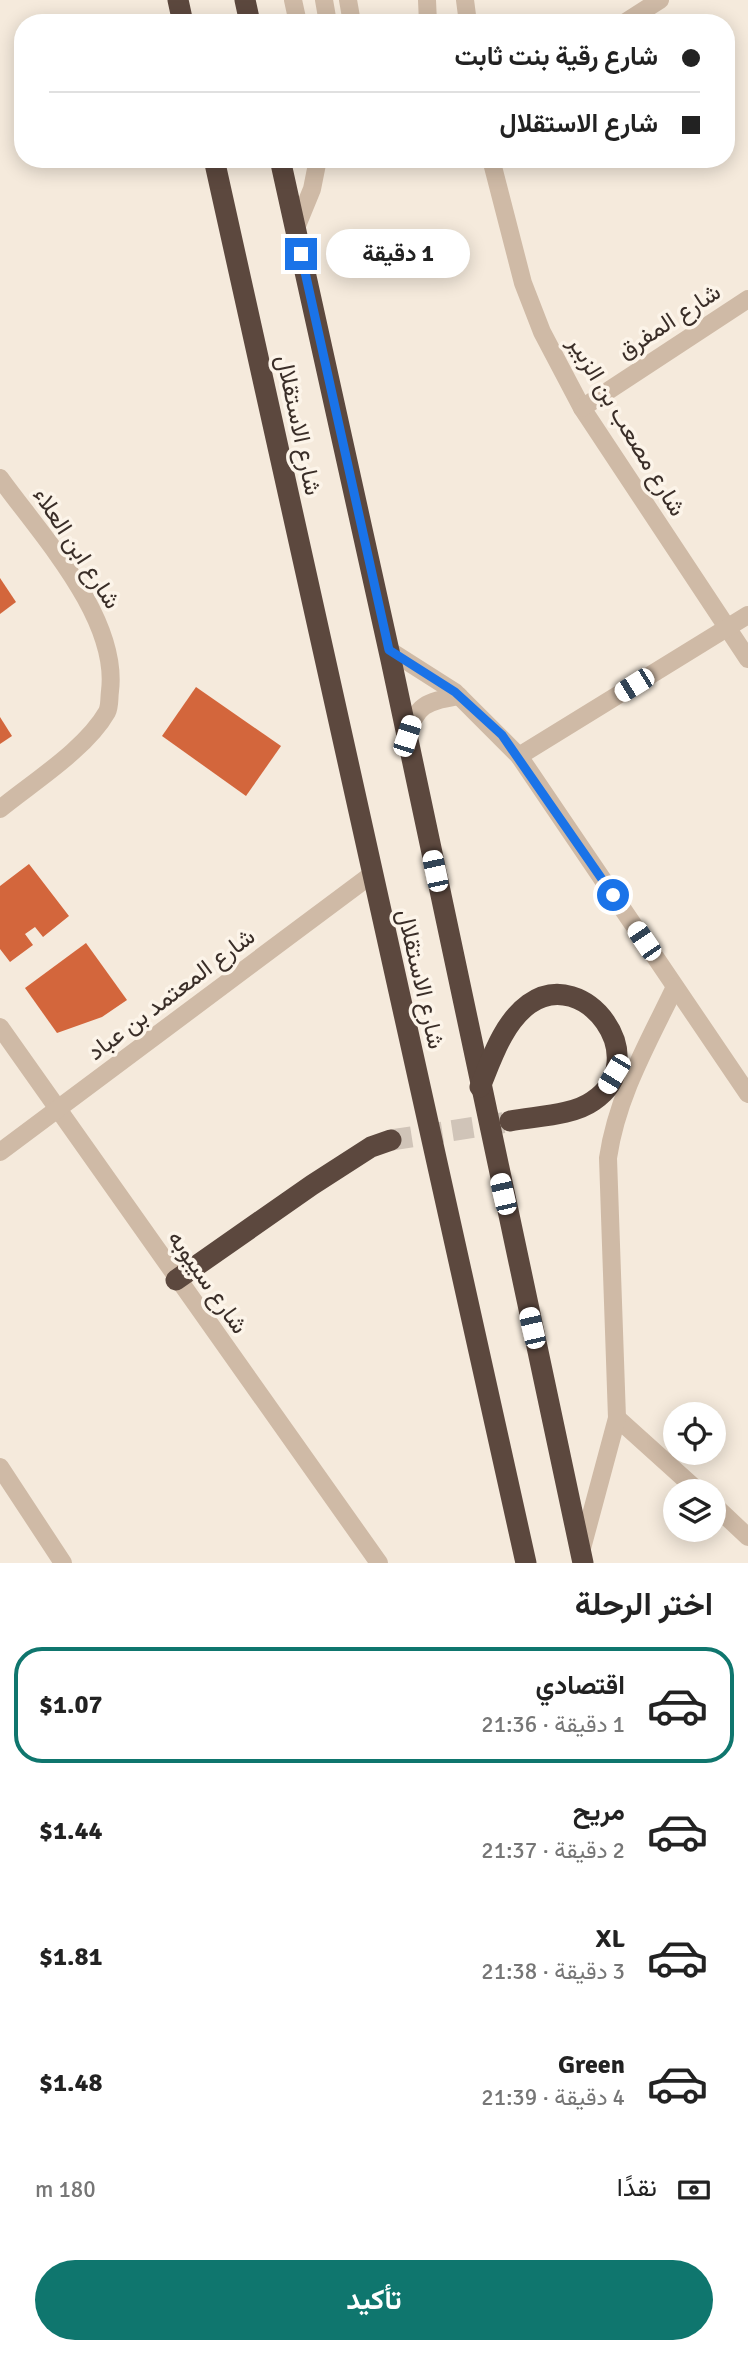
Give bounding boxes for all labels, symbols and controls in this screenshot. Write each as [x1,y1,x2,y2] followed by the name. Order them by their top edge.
[454,41,658,73] text: شارع رقية بنت ثابت
[499,108,658,140] text: شارع الاستقلال
[326,230,469,278] callout: 1 دقيقة
[285,238,317,270] route end
[362,239,434,268] text: 1 دقيقة
[612,277,727,366] street label: شارع المفرق
[560,330,693,522] street label: شارع مصعب بن الزبير
[269,352,328,498] street label: شارع الاستقلال
[26,481,127,615] street label: شارع ابن العلاء
[611,665,658,705] car
[391,713,424,759] car
[421,848,450,894] car
[597,879,629,911] route start
[389,906,452,1052] street label: شارع الاستقلال
[624,918,665,964] car
[81,921,261,1068] street label: شارع المعتمد بن عباد
[595,1051,634,1097] car
[489,1171,518,1217] car
[161,1224,255,1340] street label: شارع سيبوبه
[518,1305,547,1351] car
[663,1402,726,1542] map controls
[663,1402,726,1465] button: locate
[663,1479,726,1542] button: layers
[575,1585,713,1624] text: اختر الرحلة
[536,1670,625,1702] text: اقتصادي
[646,1674,709,1737] icon: car
[39,1689,103,1721] text: $1.07
[481,1710,625,1739] text: 1 دقيقة · 21:36
[573,1796,625,1828] text: مريح
[646,1800,709,1863] icon: car
[39,1815,103,1847] text: $1.44
[481,1836,625,1865] text: 2 دقيقة · 21:37
[595,1923,625,1955] text: XL
[646,1926,709,1989] icon: car
[39,1941,103,1973] text: $1.81
[481,1957,625,1986] text: 3 دقيقة · 21:38
[558,2049,625,2081] text: Green
[646,2052,709,2115] icon: car
[39,2067,103,2099] text: $1.48
[481,2083,625,2112] text: 4 دقيقة · 21:39
[675,2171,713,2209] icon: cash
[617,2172,657,2204] text: نقدًا
[35,2175,96,2204] text: 180 m
[35,2260,713,2340] button: تأكيد

